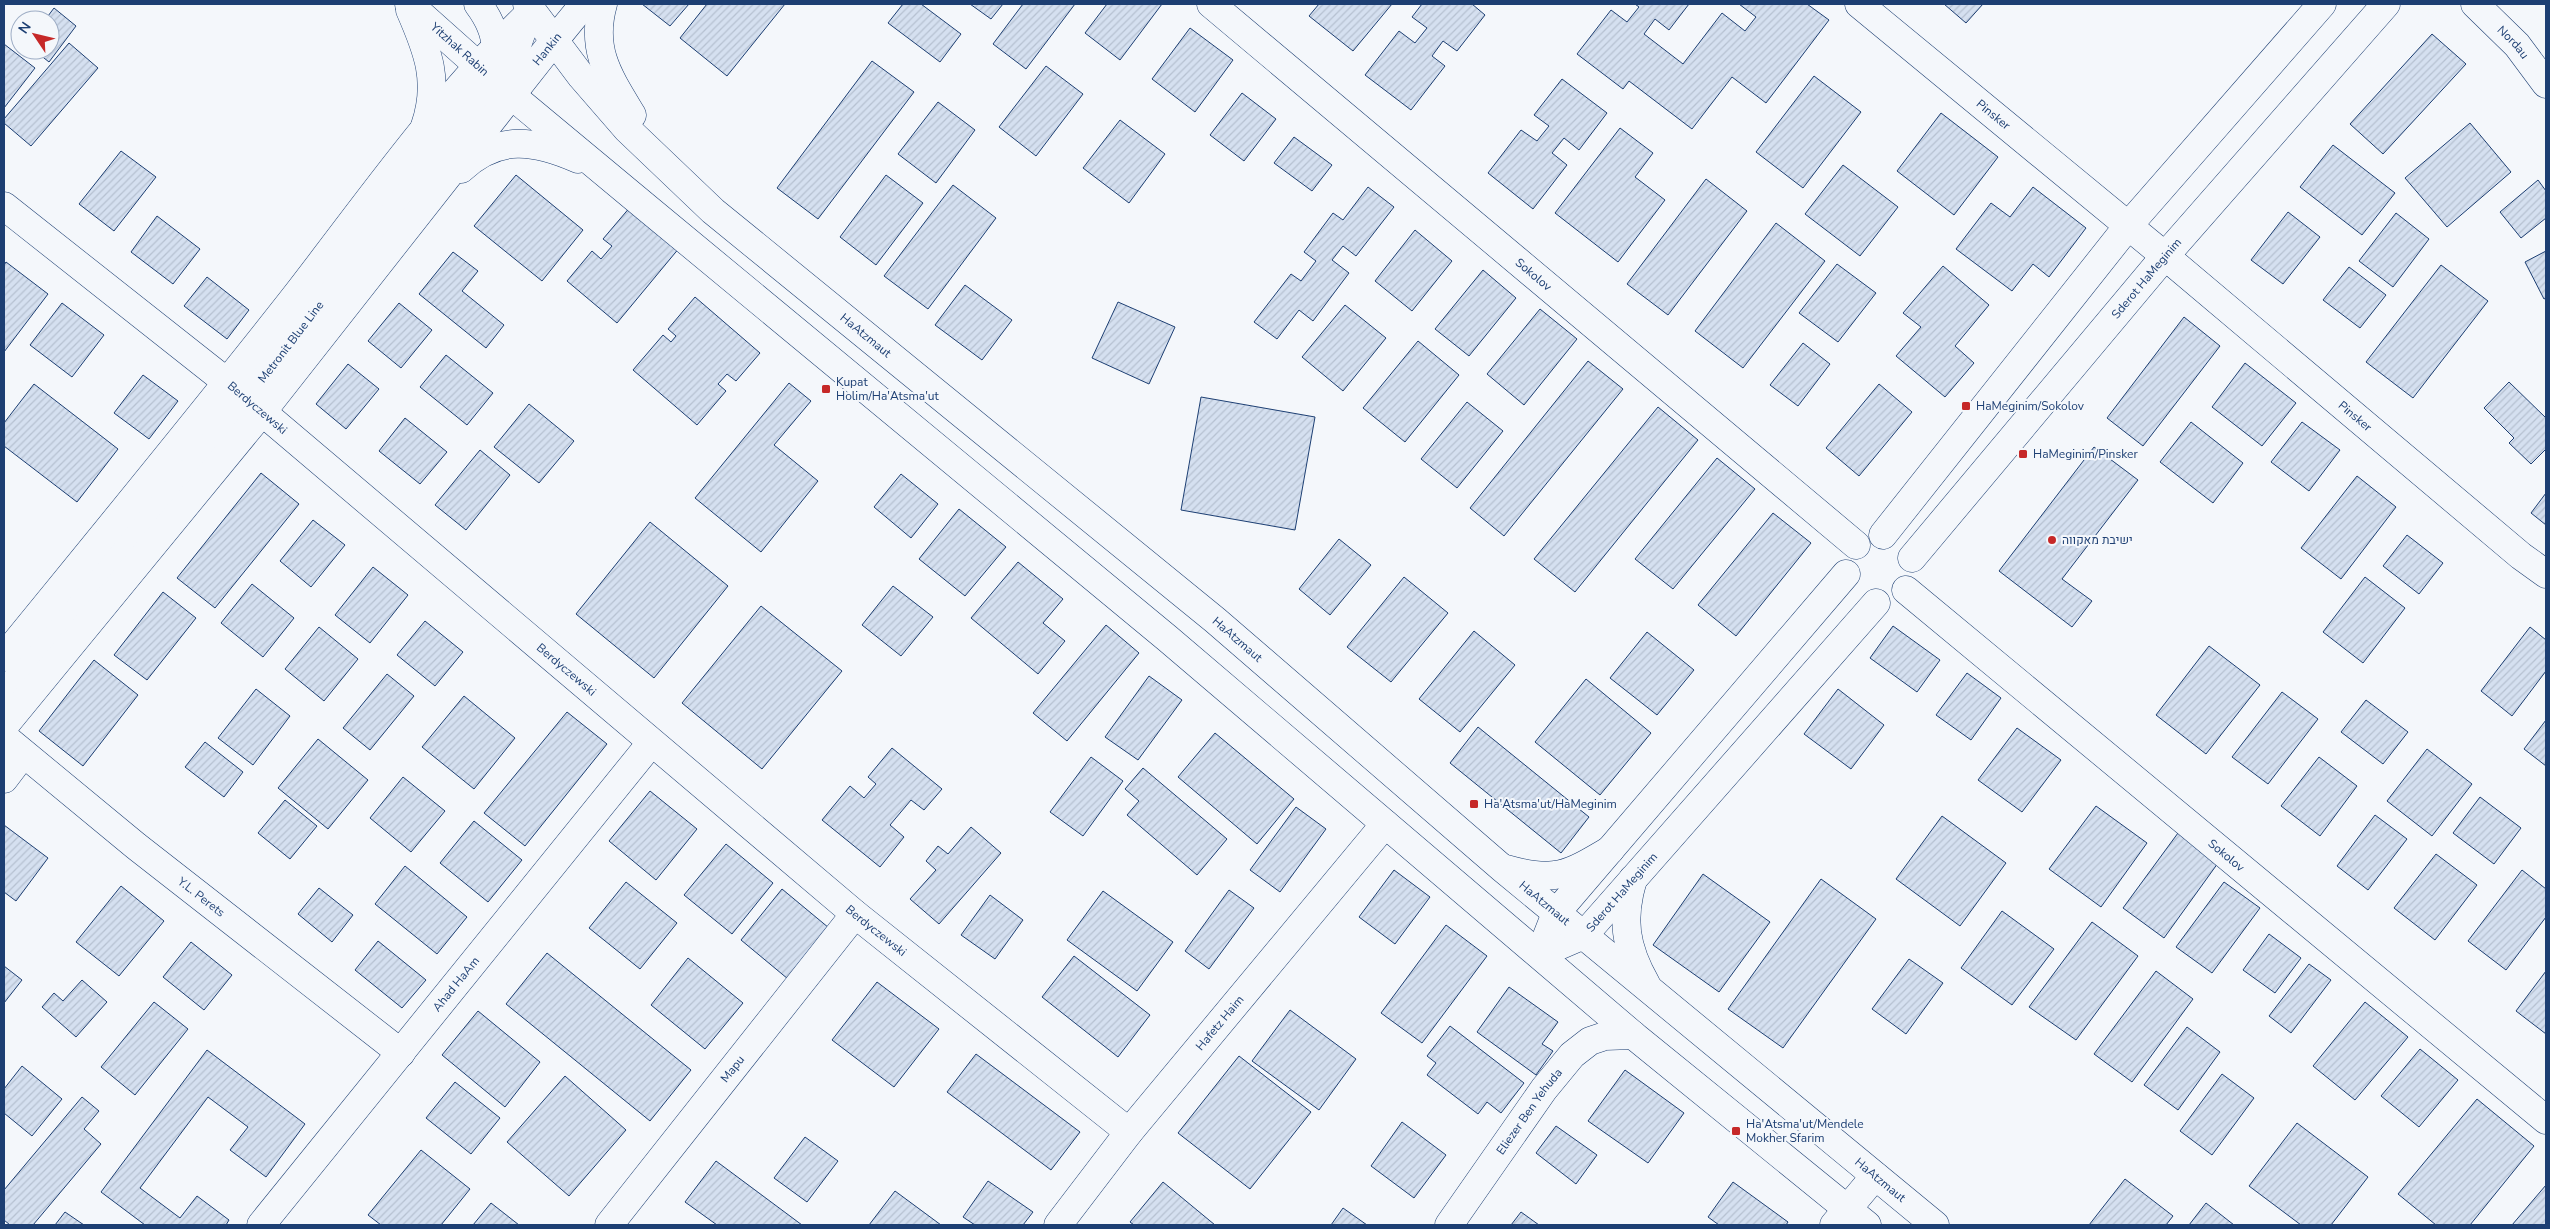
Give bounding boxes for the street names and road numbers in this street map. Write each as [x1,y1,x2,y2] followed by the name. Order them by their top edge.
[426,18,492,80] street label: Yitzhak Rabin
[2494,22,2533,62] street label: Nordau
[529,29,565,69] street label: Hankin
[1973,96,2014,134] street label: Pinsker
[2108,235,2185,322] street label: Sderot HaMeginim
[1512,255,1556,295] street label: Sokolov
[254,298,327,386] street label: Metronit Blue Line
[837,310,895,362] street label: HaAtzmaut
[224,378,291,438] street label: Berdyczewski
[2335,397,2376,436] street label: Pinsker
[1209,613,1266,666] street label: HaAtzmaut
[533,640,600,700] street label: Berdyczewski
[2205,835,2249,876] street label: Sokolov
[1582,849,1661,935] street label: Sderot HaMeginim
[173,873,228,921] street label: Y.L. Perets
[1516,877,1574,929] street label: HaAtzmaut
[842,901,910,960] street label: Berdyczewski
[429,953,483,1015] street label: Ahad HaAm
[1192,992,1247,1054] street label: Hafetz Haim
[717,1052,748,1086] street label: Mapu
[1493,1065,1566,1158] street label: Eliezer Ben Yehuda
[1851,1154,1910,1206] street label: HaAtzmaut

